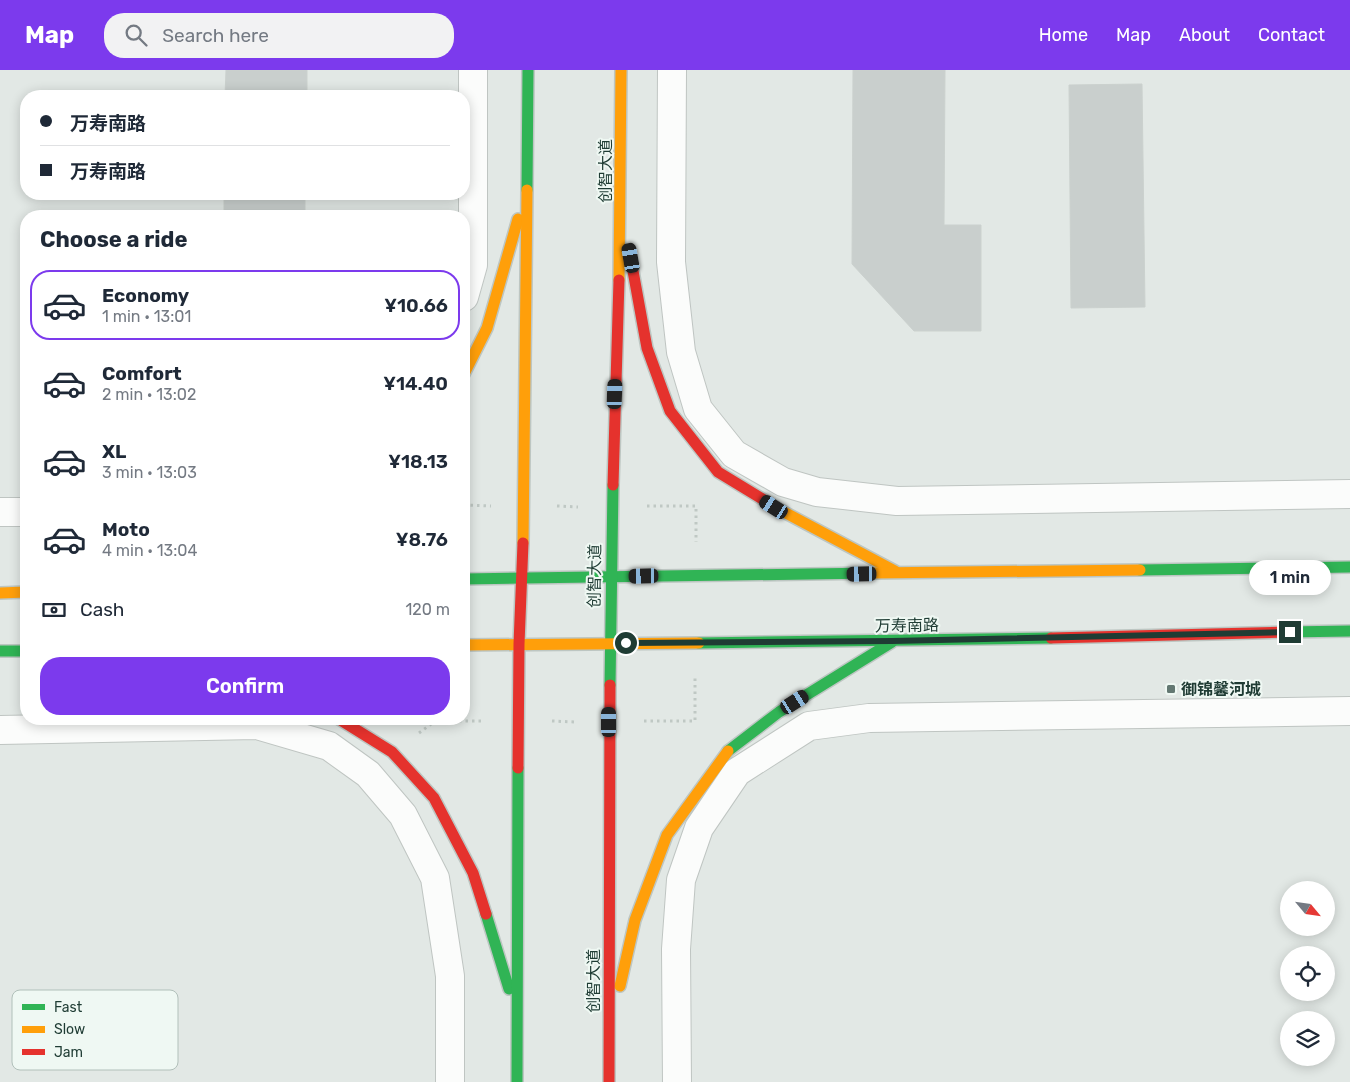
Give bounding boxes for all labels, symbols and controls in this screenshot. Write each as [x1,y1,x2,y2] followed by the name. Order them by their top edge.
[104,13,454,58] search box
[25,21,74,49] text: Map
[122,21,150,49] icon: search
[162,24,269,47] text: Search here
[1039,24,1088,46] text: Home
[1116,24,1151,46] text: Map
[1179,24,1230,46] text: About
[1258,24,1325,46] text: Contact
[70,112,146,135] text: 万寿南路
[596,139,615,203] street label: 创智大道
[70,160,146,183] text: 万寿南路
[40,226,187,253] text: Choose a ride
[621,242,640,274] car
[42,283,87,328] icon: car
[102,284,189,307] text: Economy
[384,294,448,317] text: ¥10.66
[102,307,191,326] text: 1 min · 13:01
[42,361,87,406] icon: car
[102,362,182,385] text: Comfort
[383,372,448,395] text: ¥14.40
[606,379,623,409] car
[102,385,196,404] text: 2 min · 13:02
[42,439,87,484] icon: car
[102,440,126,463] text: XL
[388,450,448,473] text: ¥18.13
[102,463,197,482] text: 3 min · 13:03
[757,493,790,521] car
[42,517,87,562] icon: car
[102,518,150,541] text: Moto
[396,528,448,551] text: ¥8.76
[102,541,197,560] text: 4 min · 13:04
[584,544,605,608] street label: 创智大道
[1249,560,1331,594] callout: 1 min
[846,566,877,582] car
[628,568,659,584] car
[1270,568,1310,587] text: 1 min
[40,596,68,624] icon: cash
[80,598,124,621] text: Cash
[405,600,450,619] text: 120 m
[875,615,939,636] street label: 万寿南路
[1279,621,1301,643] route end
[615,632,637,654] route start
[40,657,450,715] button: Confirm
[1181,680,1261,699] place label: 御锦馨河城
[1165,683,1177,695] marker: 御锦馨河城
[778,688,811,716] car
[601,707,616,737] car
[1280,881,1335,936] north arrow
[1280,881,1335,1066] map controls
[1280,946,1335,1001] button: locate
[584,949,603,1013] street label: 创智大道
[12,990,178,1070] legend
[54,999,83,1016] text: Fast
[1280,1011,1335,1066] button: layers
[54,1021,85,1038] text: Slow
[54,1044,83,1061] text: Jam

